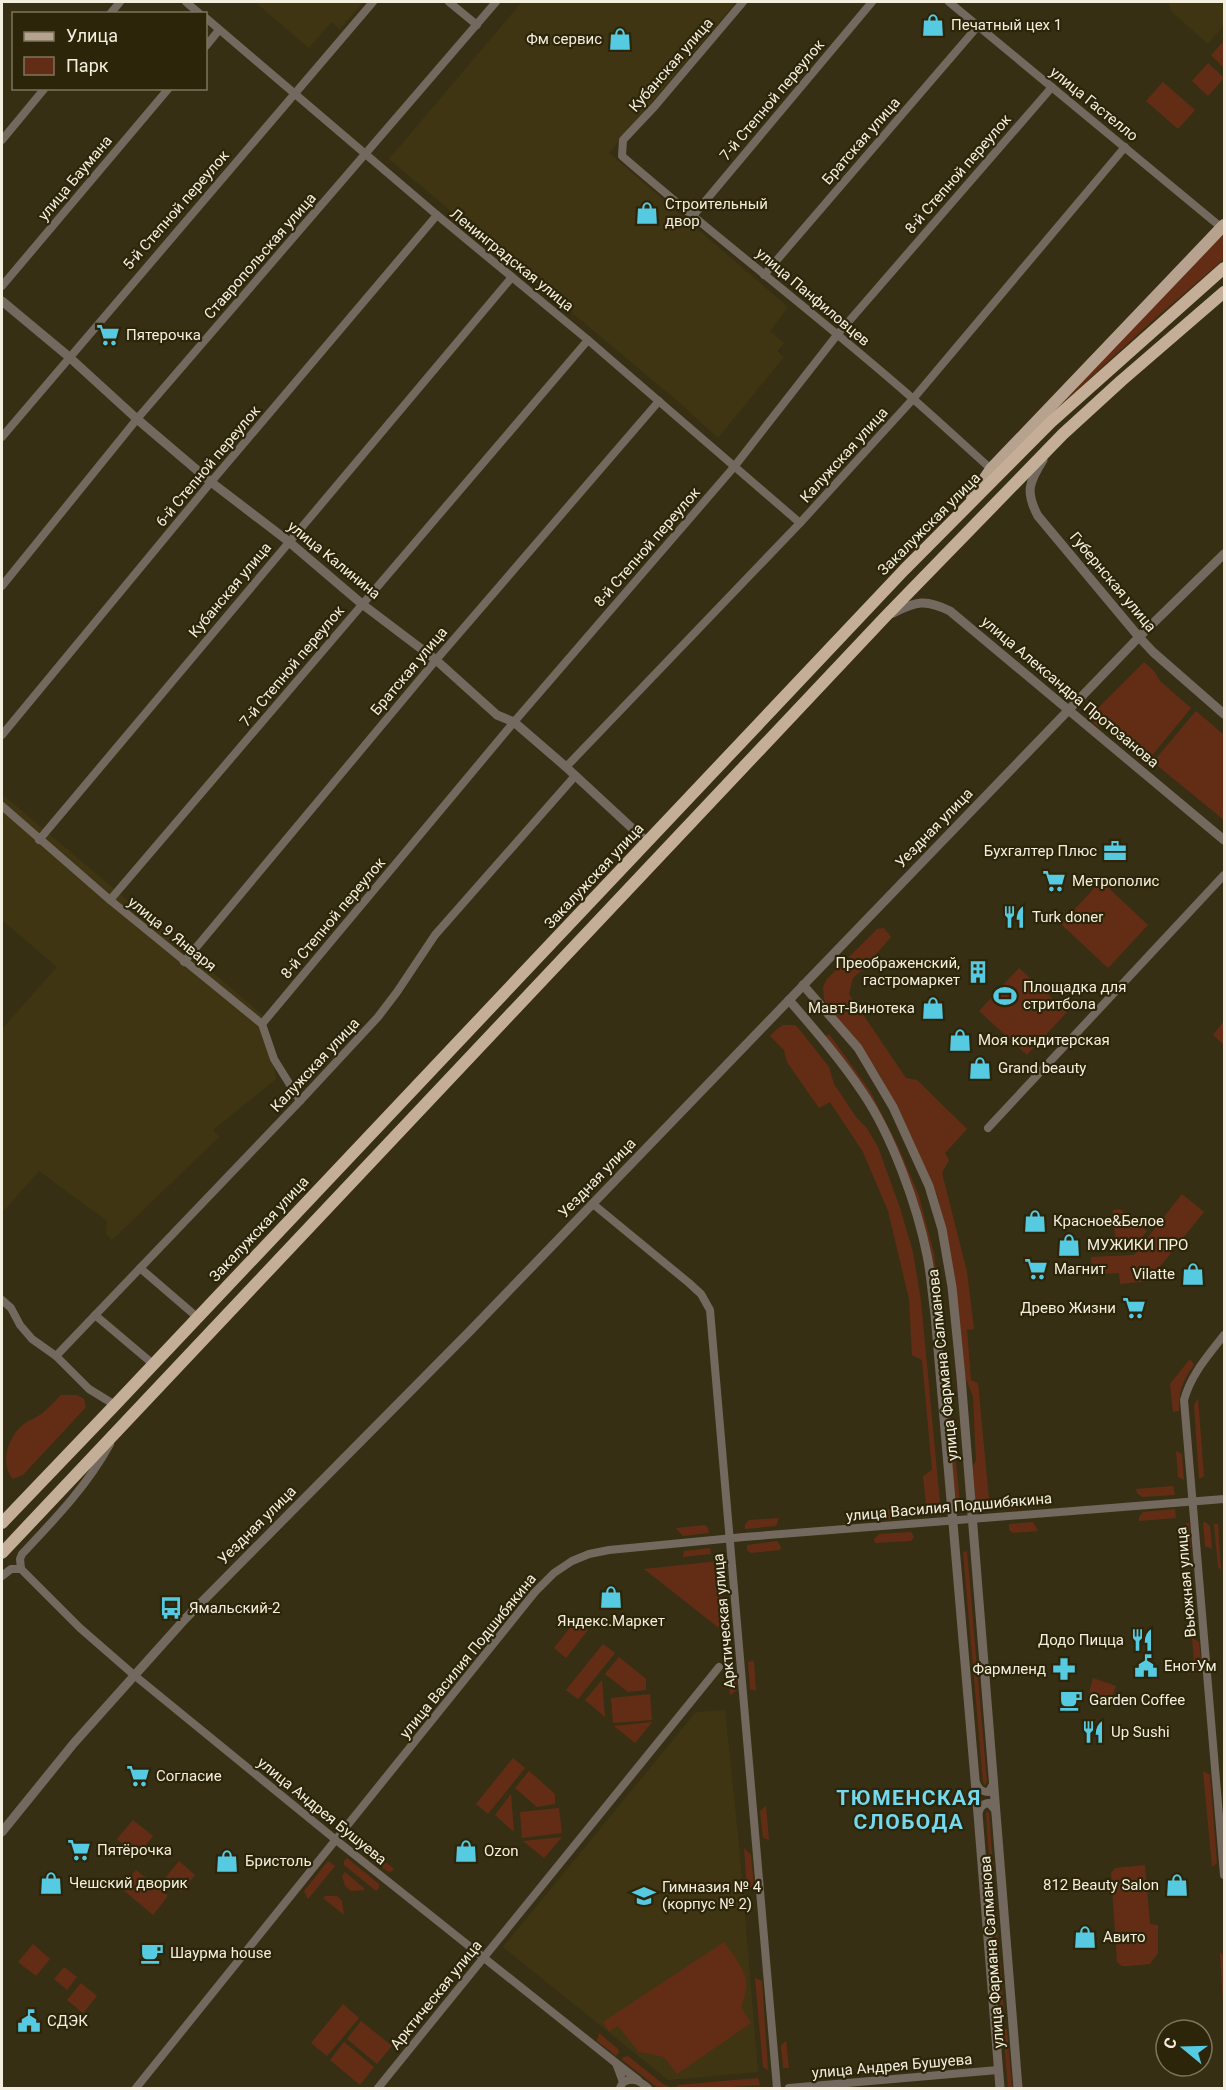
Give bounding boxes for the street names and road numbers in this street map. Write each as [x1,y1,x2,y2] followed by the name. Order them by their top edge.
[625,14,717,116] street label: Кубанская улица
[716,36,828,164] street label: 7-й Степной переулок
[1046,63,1142,145] street label: улица Гастелло
[818,94,904,188] street label: Братская улица
[901,111,1015,237] street label: 8-й Степной переулок
[34,132,116,224] street label: улица Баумана
[119,147,233,273] street label: 5-й Степной переулок
[200,189,320,323] street label: Ставропольская улица
[447,205,577,315] street label: Ленинградская улица
[752,244,874,350] street label: улица Панфиловцев
[152,402,264,530] street label: 6-й Степной переулок
[796,404,892,506] street label: Калужская улица
[874,469,984,579] street label: Закалужская улица
[590,484,704,610] street label: 8-й Степной переулок
[284,517,384,603] street label: улица Калинина
[1066,528,1160,636] street label: Губернская улица
[185,539,275,641] street label: Кубанская улица
[236,602,348,730] street label: 7-й Степной переулок
[978,612,1162,772] street label: улица Александра Протозанова
[367,623,451,719] street label: Братская улица
[892,785,976,871] street label: Уездная улица
[540,820,648,932] street label: Закалужская улица
[277,854,389,982] street label: 8-й Степной переулок
[124,893,220,975] street label: улица 9 Января
[267,1014,363,1116] street label: Калужская улица
[555,1135,639,1221] street label: Уездная улица
[205,1173,313,1285] street label: Закалужская улица
[924,1268,962,1462] street label: улица Фармана Салманова
[214,1482,300,1568] street label: Уездная улица
[845,1489,1053,1525] street label: улица Василия Подшибякина
[1172,1526,1200,1638] street label: Вьюжная улица
[709,1553,739,1689] street label: Арктическая улица
[396,1570,540,1742] street label: улица Василия Подшибякина
[254,1753,390,1869] street label: улица Андрея Бушуева
[976,1855,1008,2049] street label: улица Фармана Салманова
[386,1937,486,2053] street label: Арктическая улица
[811,2050,973,2082] street label: улица Андрея Бушуева

